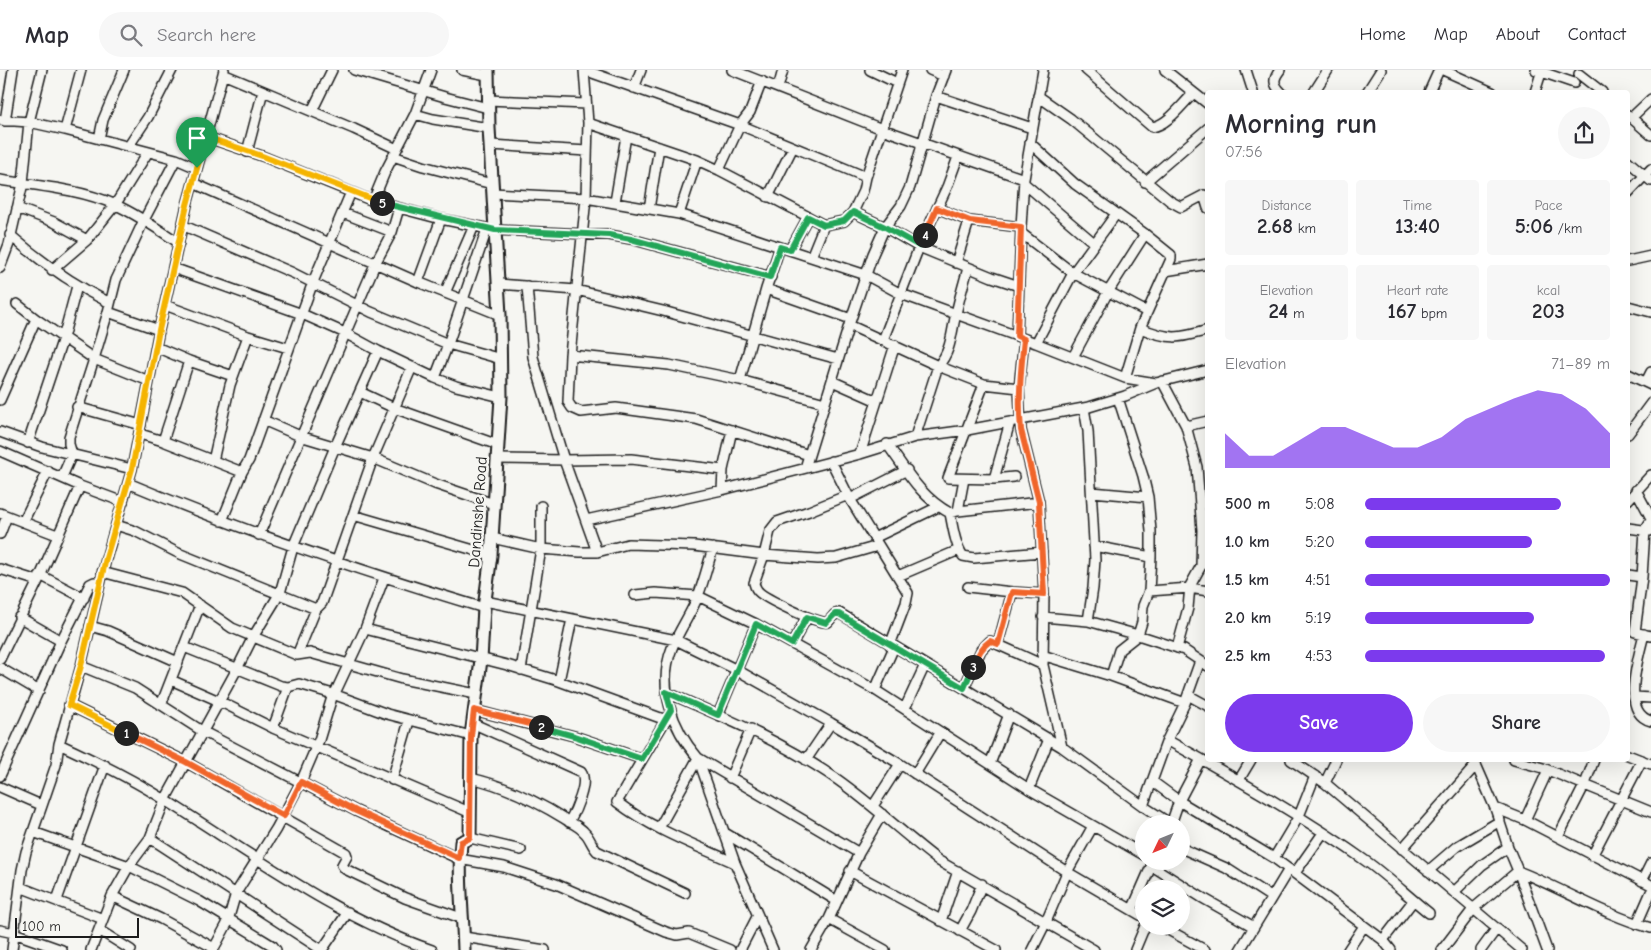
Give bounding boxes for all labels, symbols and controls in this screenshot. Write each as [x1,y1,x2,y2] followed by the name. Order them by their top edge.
[99,12,449,57] search box
[25,21,69,49] text: Map
[117,21,145,49] icon: search
[157,24,256,46] text: Search here
[1359,24,1406,45] text: Home
[1434,24,1468,45] text: Map
[1496,24,1540,45] text: About
[1568,24,1626,45] text: Contact
[1558,107,1610,159] button: share
[1225,108,1377,140] text: Morning run
[176,117,218,168] pin
[183,124,211,152] icon: arrive
[1225,143,1263,161] text: 07:56
[370,190,394,216] pin: 5
[379,195,386,212] text: 5
[1261,197,1312,214] text: Distance
[1403,197,1432,214] text: Time
[1534,197,1563,214] text: Pace
[1257,214,1293,238] text: 2.68
[1395,214,1440,238] text: 13:40
[1515,214,1553,238] text: 5:06
[1293,220,1316,237] text: km
[1553,220,1582,237] text: /km
[912,222,938,248] pin: 4
[922,227,929,244] text: 4
[1260,282,1313,299] text: Elevation
[1387,282,1448,299] text: Heart rate
[1537,282,1560,299] text: kcal
[1269,299,1288,323] text: 24
[1388,299,1416,323] text: 167
[1532,299,1565,323] text: 203
[1288,305,1304,322] text: m
[1416,305,1447,322] text: bpm
[1225,355,1286,373] text: Elevation
[1551,355,1610,373] text: 71–89 m
[465,456,491,568] street label: Dandinshe Road
[1225,495,1270,513] text: 500 m
[1305,495,1335,513] text: 5:08
[1225,533,1270,551] text: 1.0 km
[1305,533,1335,551] text: 5:20
[1225,571,1269,589] text: 1.5 km
[1305,571,1331,589] text: 4:51
[1225,609,1271,627] text: 2.0 km
[1305,609,1331,627] text: 5:19
[1225,647,1271,665] text: 2.5 km
[1305,647,1332,665] text: 4:53
[960,654,986,680] pin: 3
[970,659,977,676] text: 3
[1225,694,1413,752] button: Save
[1423,694,1610,752] button: Share
[528,714,554,740] pin: 2
[538,719,545,736] text: 2
[114,720,138,746] pin: 1
[124,725,129,742] text: 1
[1135,815,1190,870] north arrow
[1135,815,1190,935] map controls
[1135,880,1190,935] button: layers
[15,915,139,938] scale bar
[22,918,61,935] text: 100 m

